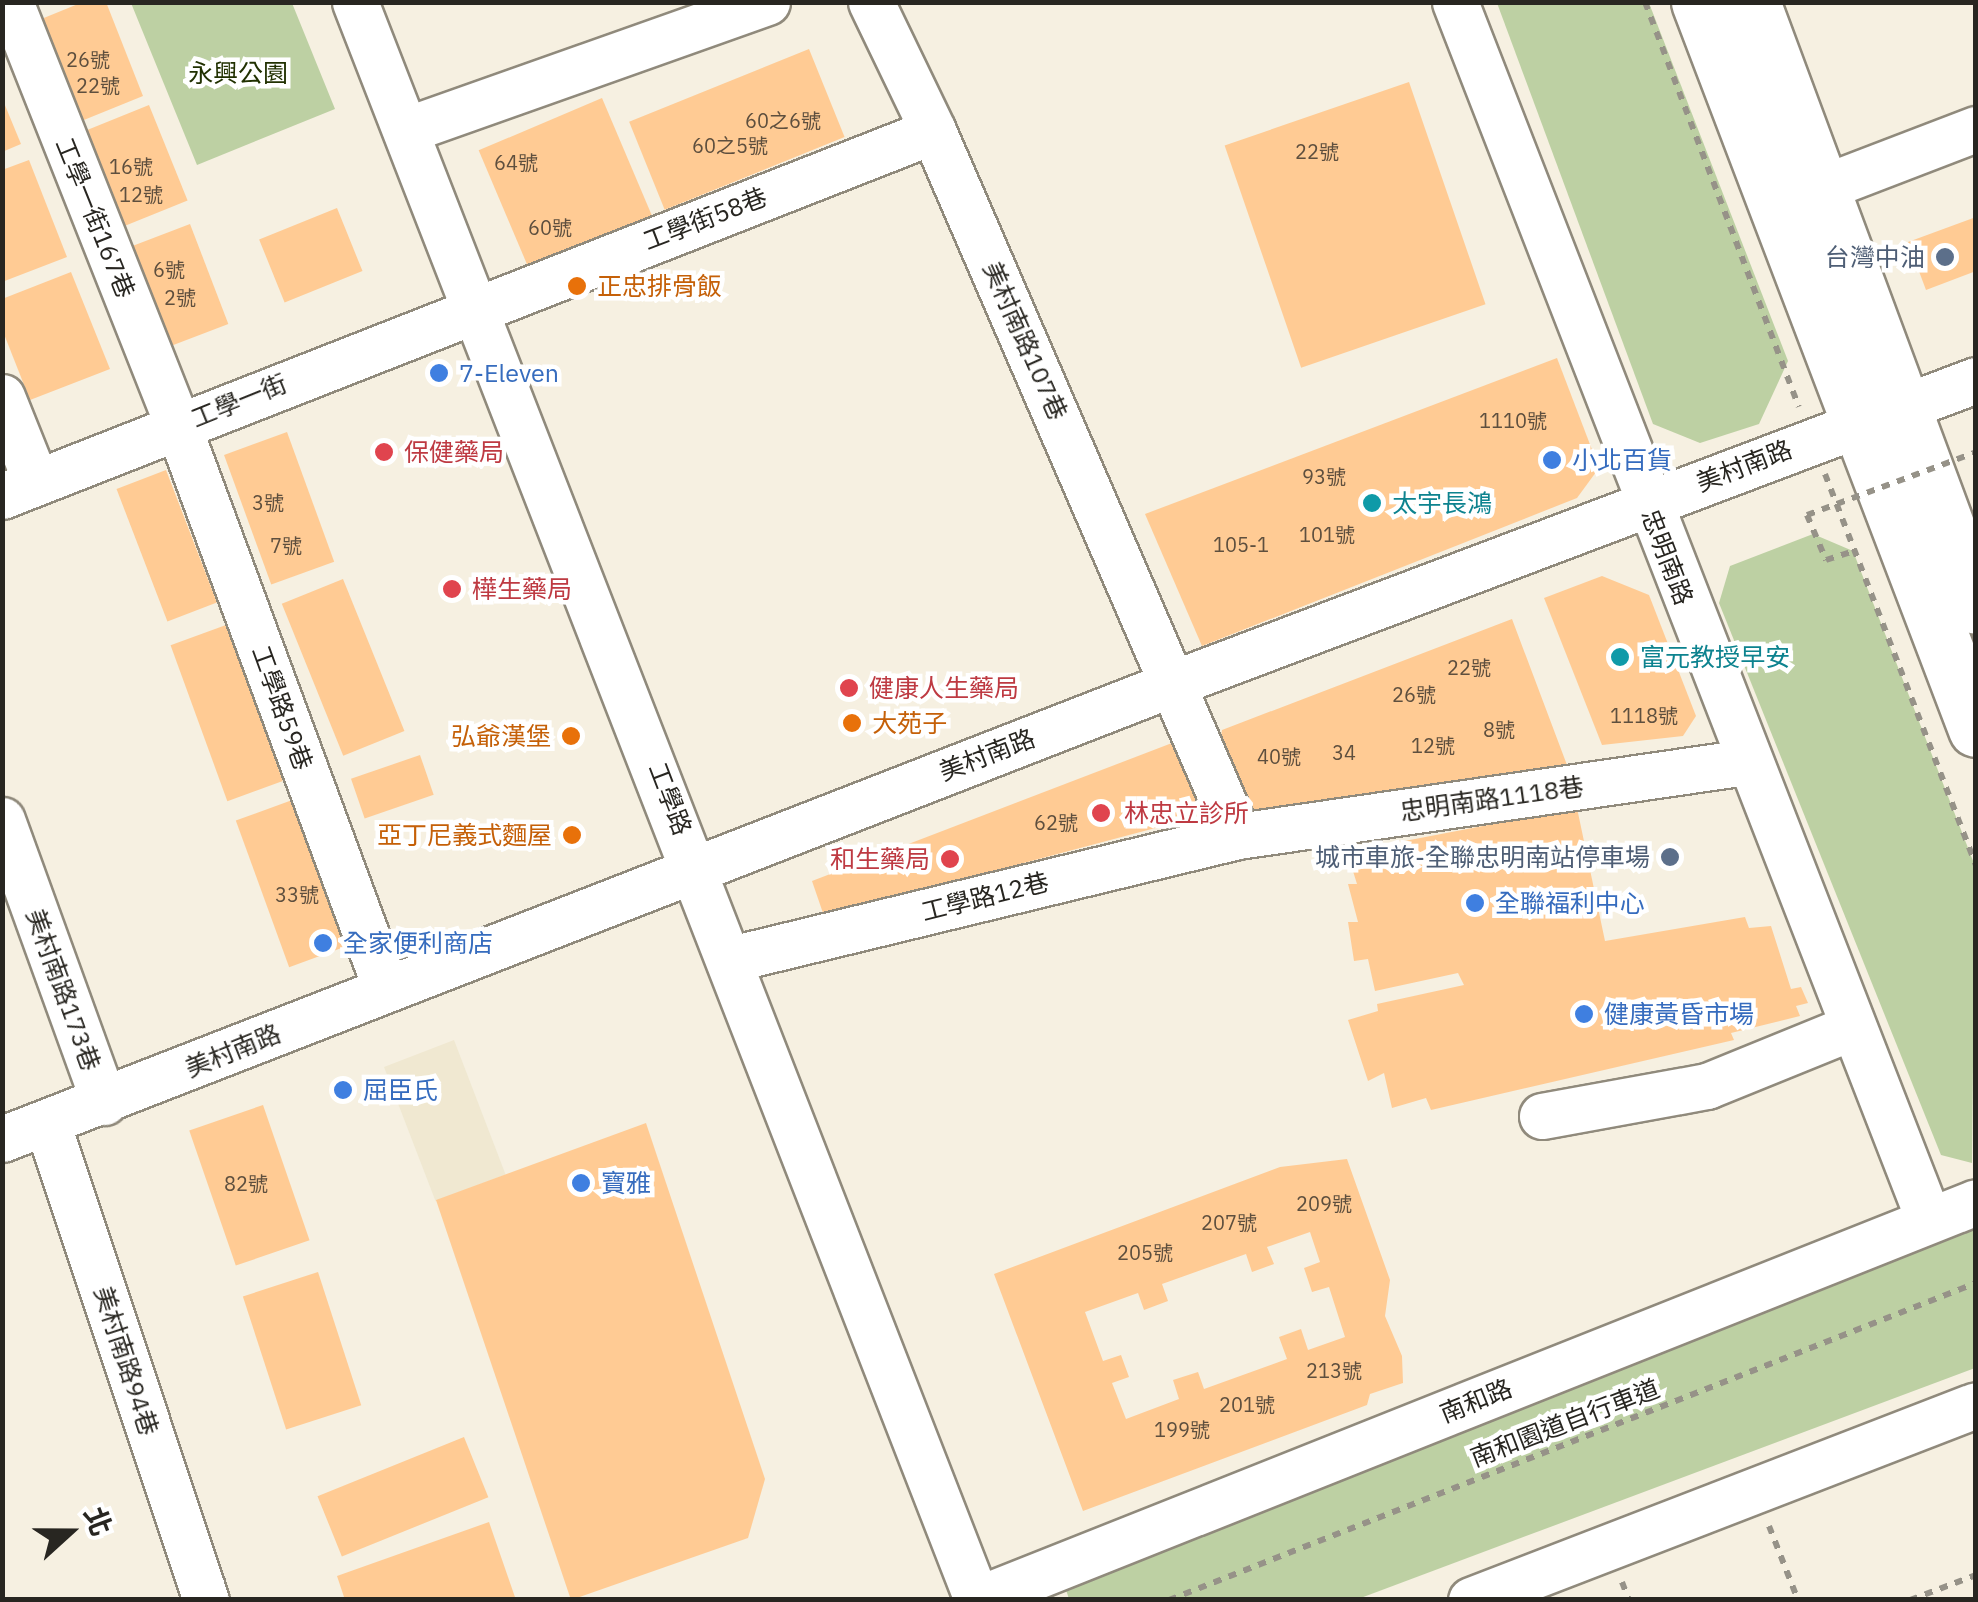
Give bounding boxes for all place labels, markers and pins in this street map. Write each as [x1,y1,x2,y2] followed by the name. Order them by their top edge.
[1825,242,1925,272] place label: 台灣中油
[1934,246,1956,268] marker: 台灣中油
[597,271,722,301] place label: 正忠排骨飯
[566,275,588,297] marker: 正忠排骨飯
[459,358,559,388] place label: 7-Eleven
[428,362,450,384] marker: 7-Eleven
[404,437,504,467] place label: 保健藥局
[373,441,395,463] marker: 保健藥局
[1572,445,1672,475] place label: 小北百貨
[1541,449,1563,471] marker: 小北百貨
[1392,488,1492,518] place label: 太宇長鴻
[1361,492,1383,514] marker: 太宇長鴻
[472,574,572,604] place label: 樺生藥局
[441,578,463,600] marker: 樺生藥局
[1640,642,1790,672] place label: 富元教授早安
[1609,646,1631,668] marker: 富元教授早安
[869,673,1019,703] place label: 健康人生藥局
[838,677,860,699] marker: 健康人生藥局
[872,708,947,738] place label: 大苑子
[841,712,863,734] marker: 大苑子
[451,721,551,751] place label: 弘爺漢堡
[560,725,582,747] marker: 弘爺漢堡
[1124,798,1249,828] place label: 林忠立診所
[1088,800,1114,826] marker: 林忠立診所
[377,820,552,850] place label: 亞丁尼義式麵屋
[561,824,583,846] marker: 亞丁尼義式麵屋
[1315,842,1650,872] place label: 城市車旅-全聯忠明南站停車場
[830,844,930,874] place label: 和生藥局
[1659,846,1681,868] marker: 城市車旅-全聯忠明南站停車場
[939,848,961,870] marker: 和生藥局
[1495,888,1645,918] place label: 全聯福利中心
[1464,892,1486,914] marker: 全聯福利中心
[343,928,493,958] place label: 全家便利商店
[312,932,334,954] marker: 全家便利商店
[1604,999,1754,1029] place label: 健康黃昏市場
[1573,1003,1595,1025] marker: 健康黃昏市場
[363,1075,438,1105] place label: 屈臣氏
[332,1079,354,1101] marker: 屈臣氏
[601,1168,651,1198] place label: 寶雅
[570,1172,592,1194] marker: 寶雅

